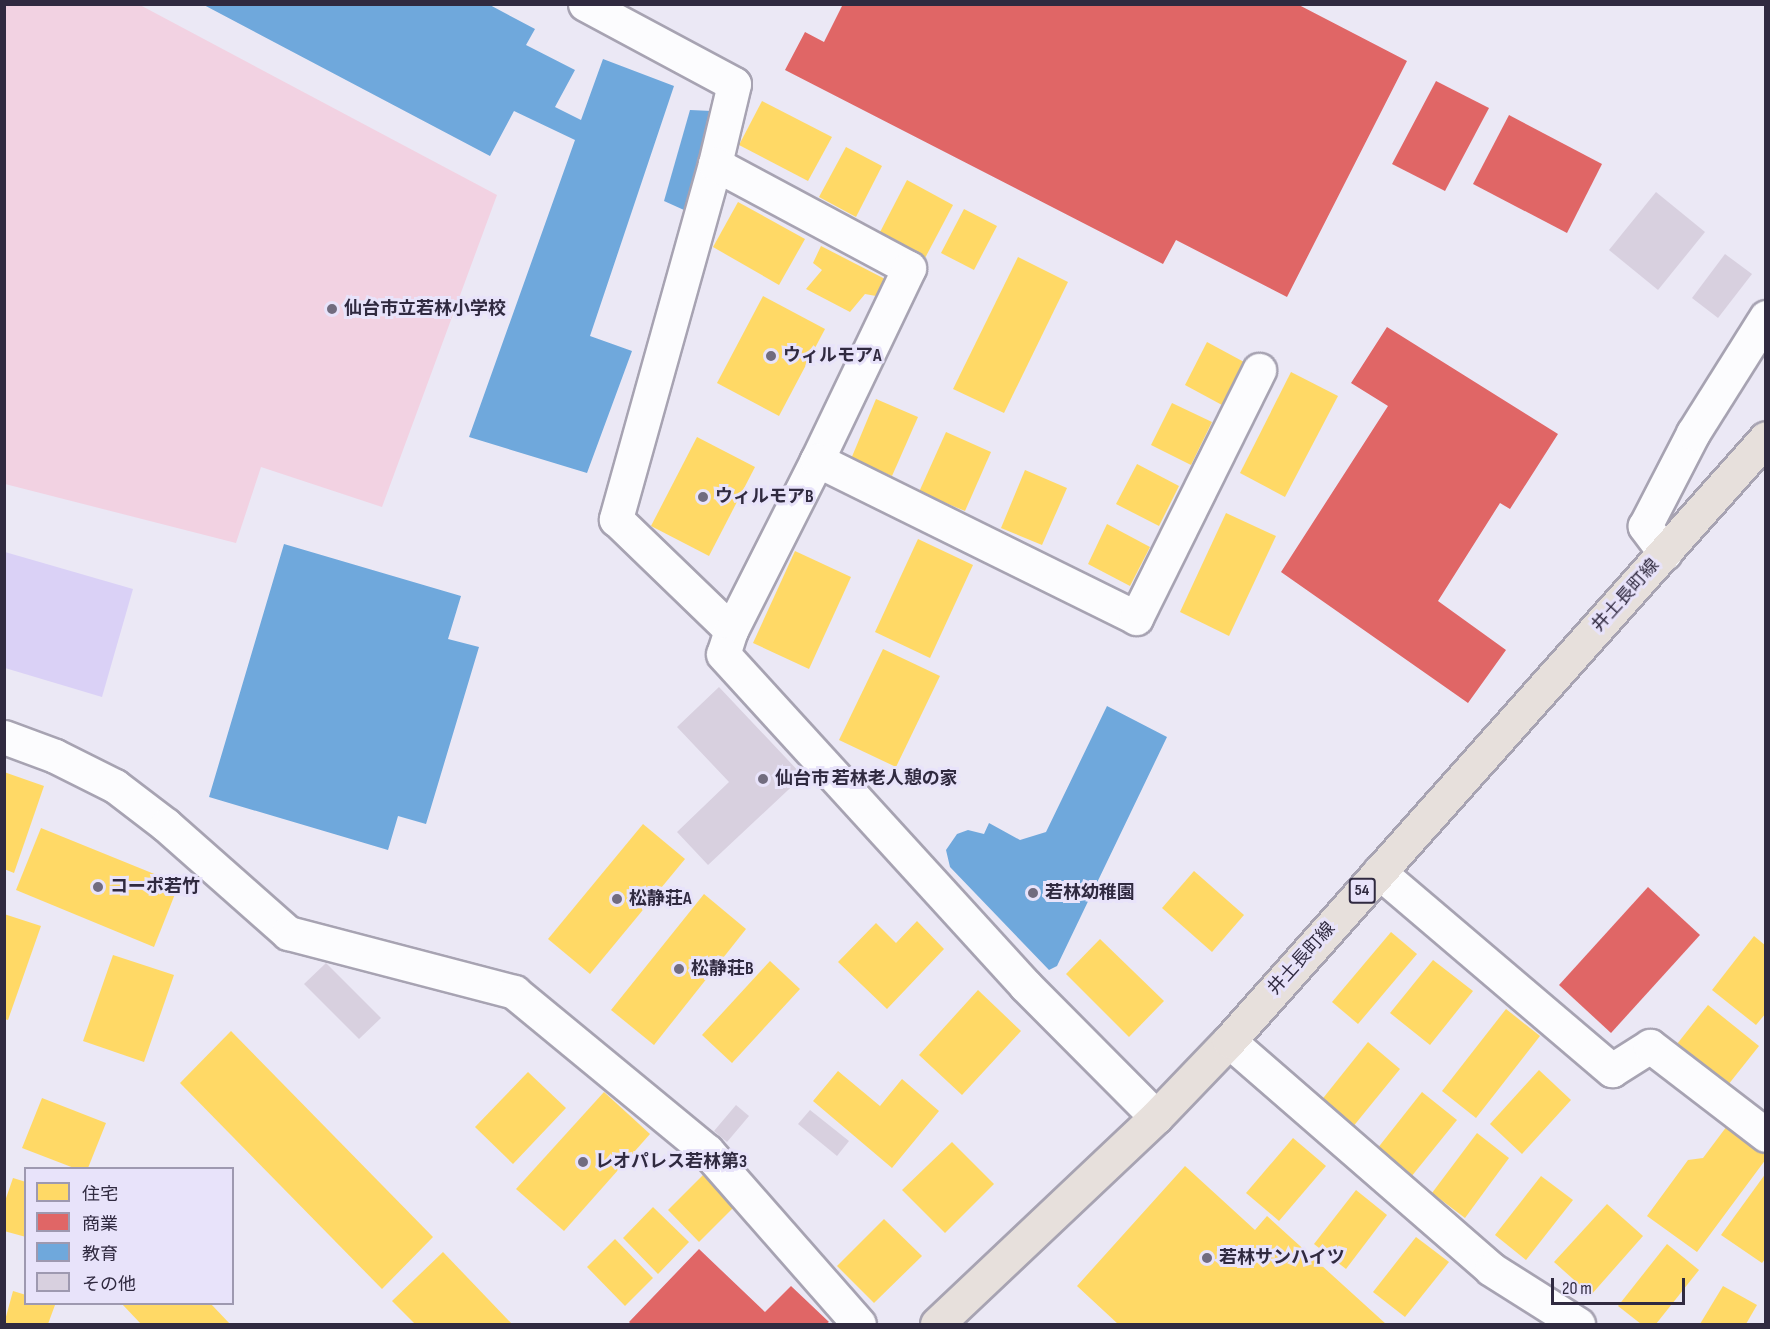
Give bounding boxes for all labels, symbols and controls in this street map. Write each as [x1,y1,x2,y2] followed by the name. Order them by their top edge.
[344,298,506,320] place label: 仙台市立若林小学校
[325,302,339,316] marker: 仙台市立若林小学校
[783,345,882,367] place label: ウィルモアA
[764,349,778,363] marker: ウィルモアA
[715,486,814,508] place label: ウィルモアB
[696,490,710,504] marker: ウィルモアB
[1588,555,1664,637] street label: 井土長町線
[775,768,958,790] place label: 仙台市 若林老人憩の家
[756,772,770,786] marker: 仙台市 若林老人憩の家
[110,876,200,898] place label: コーポ若竹
[1348,878,1376,904] road number: 54
[91,880,105,894] marker: コーポ若竹
[1045,882,1135,904] place label: 若林幼稚園
[1026,886,1040,900] marker: 若林幼稚園
[629,888,692,910] place label: 松静荘A
[610,892,624,906] marker: 松静荘A
[1264,918,1340,1000] street label: 井土長町線
[691,958,754,980] place label: 松静荘B
[672,962,686,976] marker: 松静荘B
[595,1151,747,1173] place label: レオパレス若林第3
[576,1155,590,1169] marker: レオパレス若林第3
[24,1167,234,1305] legend
[82,1184,118,1205] text: 住宅
[82,1214,118,1235] text: 商業
[82,1244,118,1265] text: 教育
[1219,1247,1345,1269] place label: 若林サンハイツ
[1200,1251,1214,1265] marker: 若林サンハイツ
[1554,1266,1688,1304] scale bar
[82,1274,136,1295] text: その他
[1562,1278,1592,1299] text: 20 m

